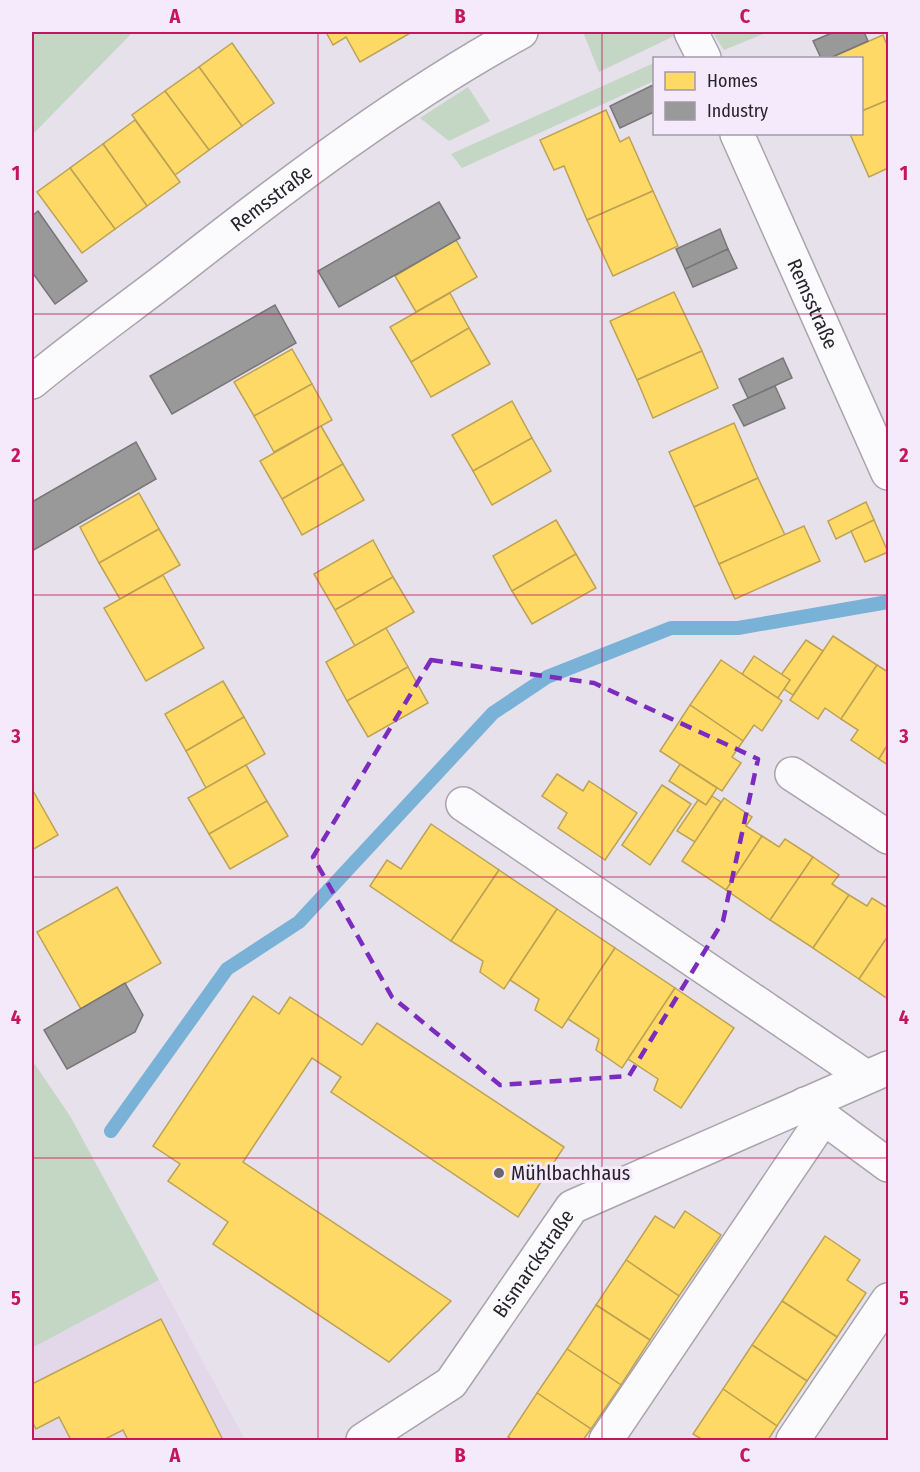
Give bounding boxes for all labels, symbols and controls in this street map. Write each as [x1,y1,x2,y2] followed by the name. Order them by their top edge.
[169,4,182,28] text: A
[454,4,466,28] text: B
[740,4,751,28] text: C
[653,57,863,135] legend
[707,70,758,92] text: Homes
[707,100,768,122] text: Industry
[226,159,317,236] street label: Remsstraße
[12,161,20,185] text: 1
[900,161,908,185] text: 1
[782,255,843,353] street label: Remsstraße
[10,443,21,467] text: 2
[898,443,909,467] text: 2
[10,724,21,748] text: 3
[898,724,909,748] text: 3
[11,1005,21,1029] text: 4
[899,1005,909,1029] text: 4
[511,1161,630,1185] place label: Mühlbachhaus
[492,1166,506,1180] marker: Mühlbachhaus
[488,1205,579,1322] street label: Bismarckstraße
[11,1286,21,1310] text: 5
[899,1286,909,1310] text: 5
[169,1443,182,1467] text: A
[454,1443,466,1467] text: B
[740,1443,751,1467] text: C

